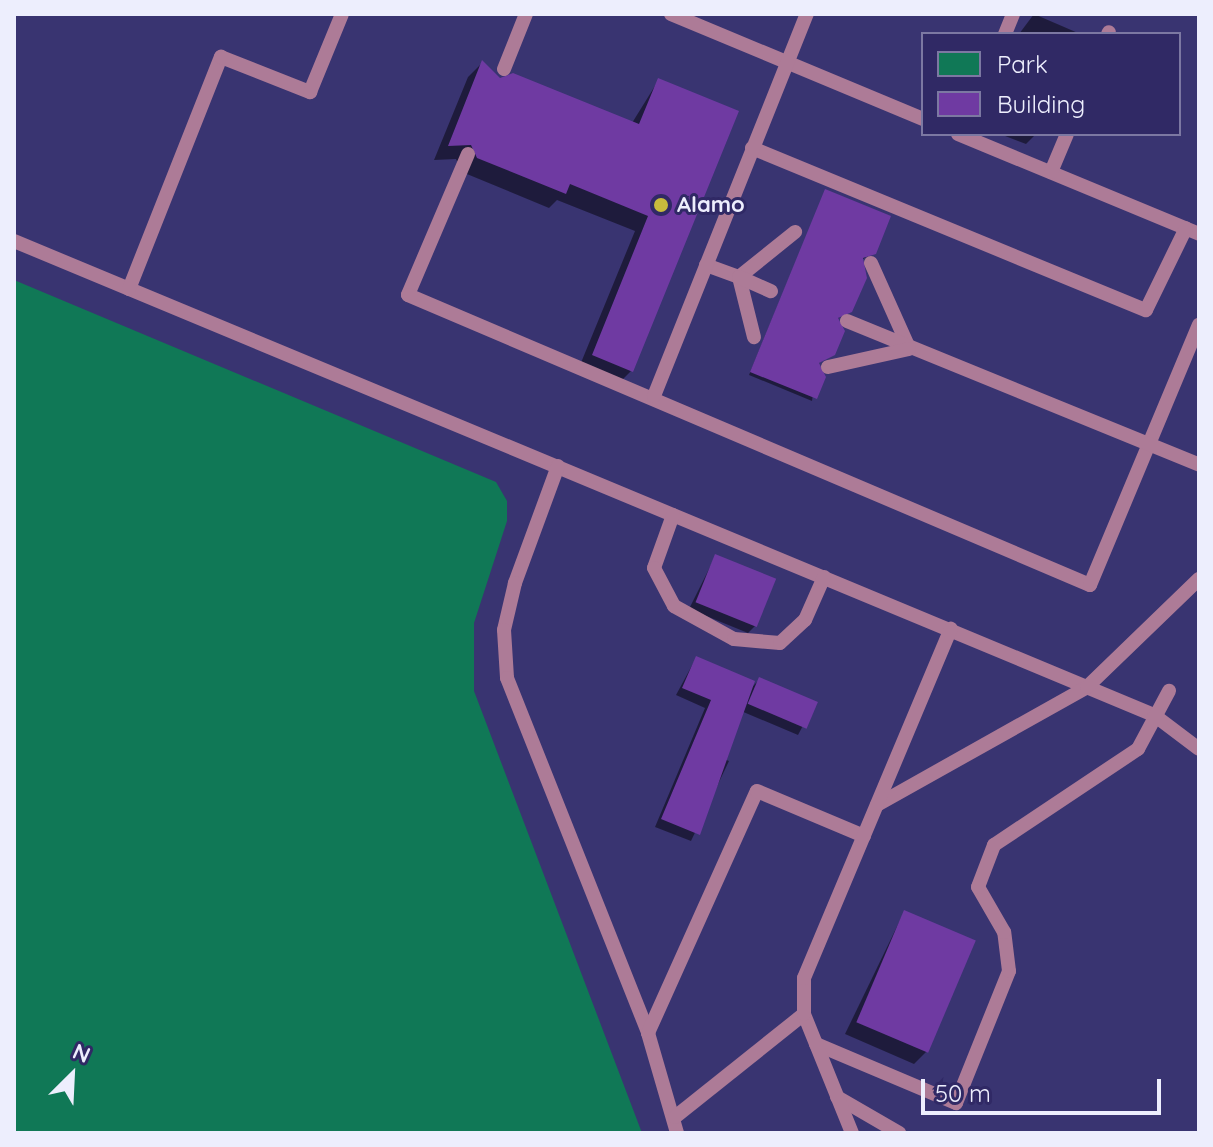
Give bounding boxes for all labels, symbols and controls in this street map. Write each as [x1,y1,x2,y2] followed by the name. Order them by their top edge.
[921,32,1181,136] legend
[997,49,1048,79] text: Park
[997,89,1085,119] text: Building
[677,192,745,218] place label: Alamo
[652,196,670,214] marker: Alamo
[32,1035,112,1115] north arrow
[69,1037,95,1069] text: N
[925,1063,1165,1113] scale bar
[935,1078,991,1108] text: 50 m

